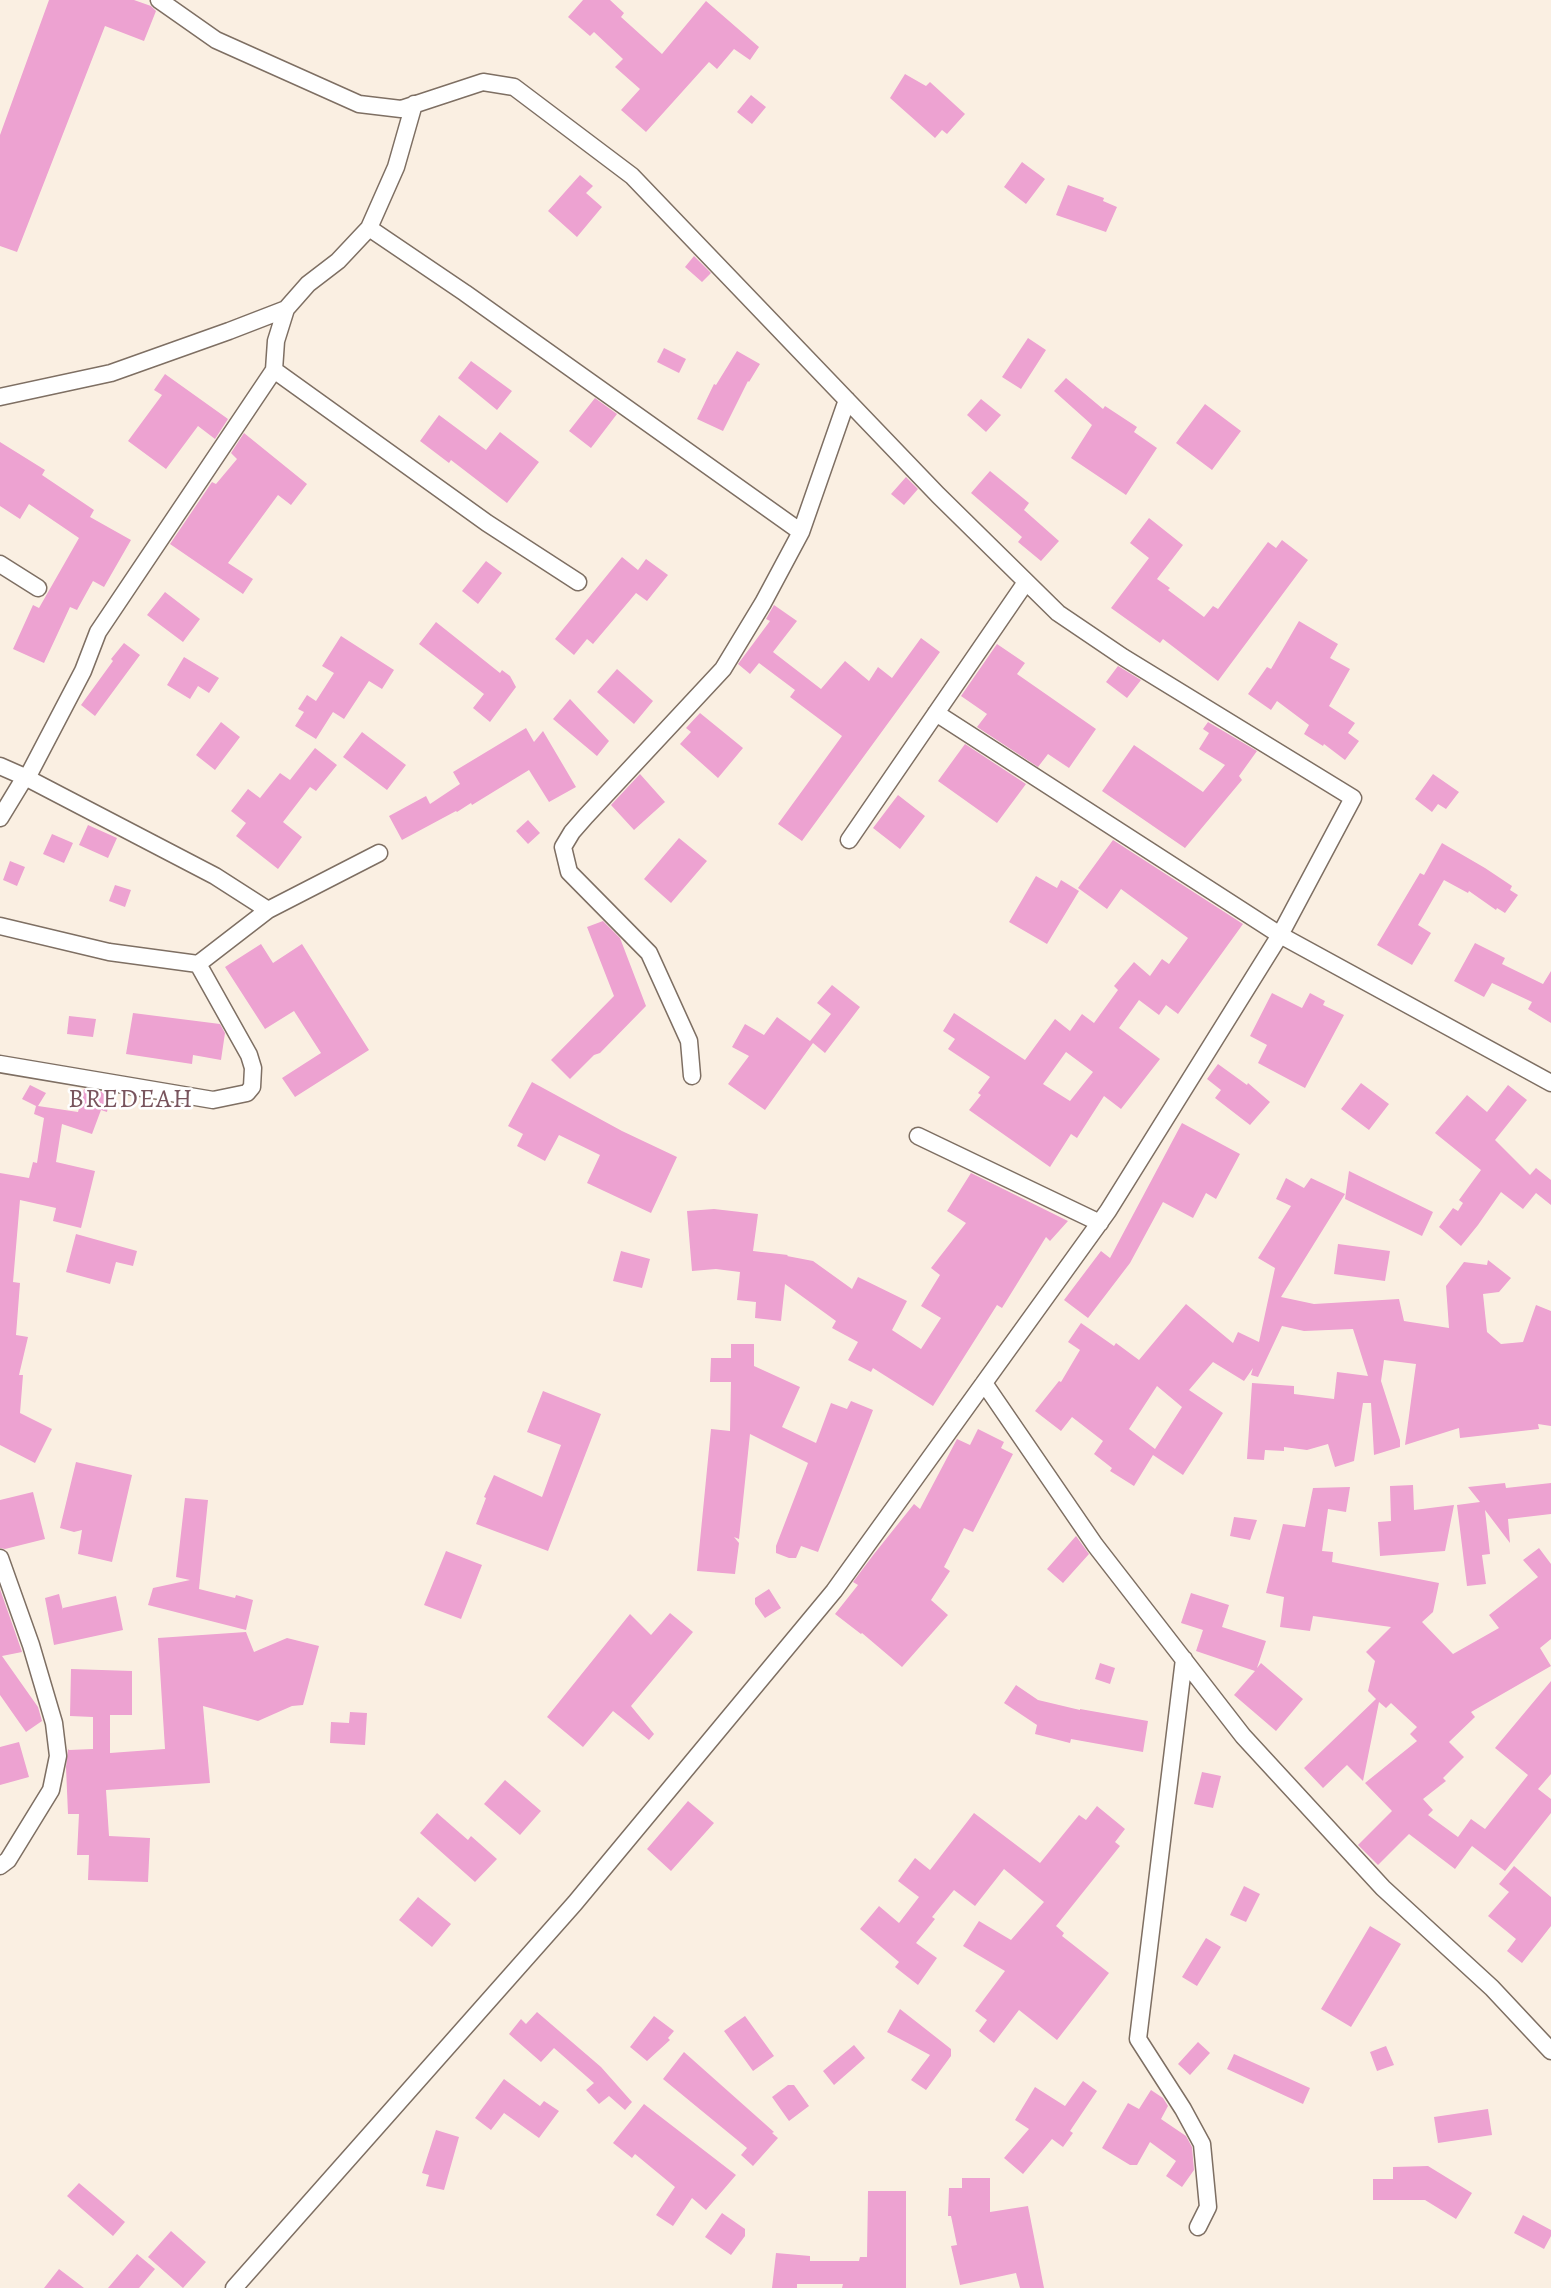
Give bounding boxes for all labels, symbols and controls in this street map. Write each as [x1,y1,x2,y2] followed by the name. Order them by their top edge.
[68,1085,194,1117] district label: BREDEAH

